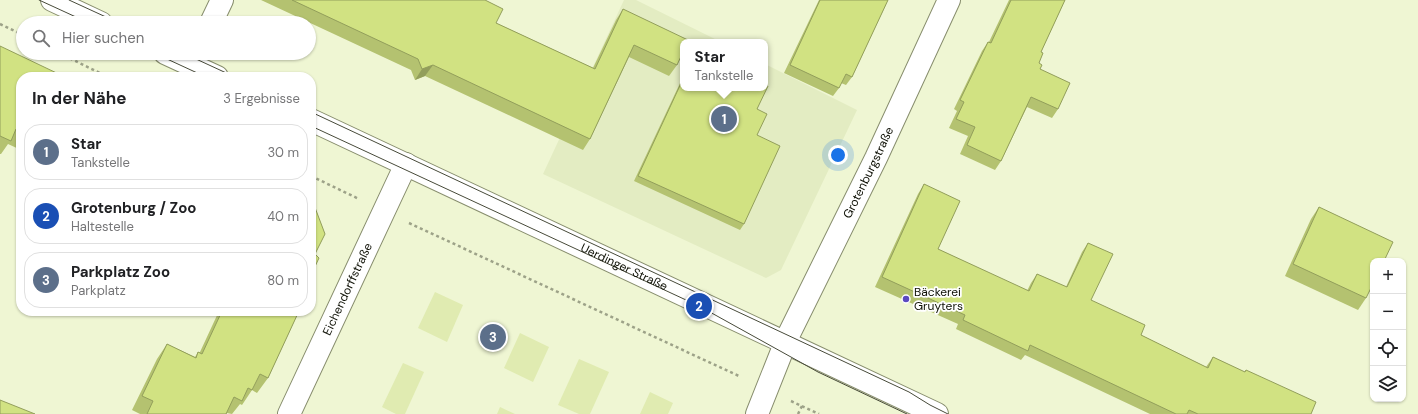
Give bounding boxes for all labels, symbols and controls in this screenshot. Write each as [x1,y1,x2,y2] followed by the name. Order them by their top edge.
[16,16,316,60] search box
[30,27,52,49] icon: search
[62,28,144,48] text: Hier suchen
[680,39,768,91] popup
[695,47,725,67] text: Star
[695,67,753,84] text: Tankstelle
[32,87,127,109] text: In der Nähe
[223,90,300,107] text: 3 Ergebnisse
[711,104,737,134] pin: 1
[839,124,897,221] street label: Grotenburgstraße
[71,134,101,154] text: Star
[44,144,48,161] text: 1
[267,144,299,161] text: 30 m
[828,145,848,165] your location
[71,154,130,171] text: Tankstelle
[71,198,197,218] text: Grotenburg / Zoo
[42,208,50,225] text: 2
[267,208,299,225] text: 40 m
[71,218,134,235] text: Haltestelle
[319,240,376,338] street label: Eichendorffstraße
[578,240,670,294] street label: Uerdinger Straße
[1370,258,1406,402] map controls
[1370,258,1406,294] button: +
[71,262,170,282] text: Parkplatz Zoo
[42,272,50,289] text: 3
[267,272,299,289] text: 80 m
[71,282,126,299] text: Parkplatz
[914,284,963,314] place label: Bäckerei Gruyters
[686,291,712,321] pin: 2
[901,294,911,304] marker: Bäckerei Gruyters
[1370,294,1406,330] button: −
[480,322,506,352] pin: 3
[1370,330,1406,366] button: locate
[1370,366,1406,402] button: layers

